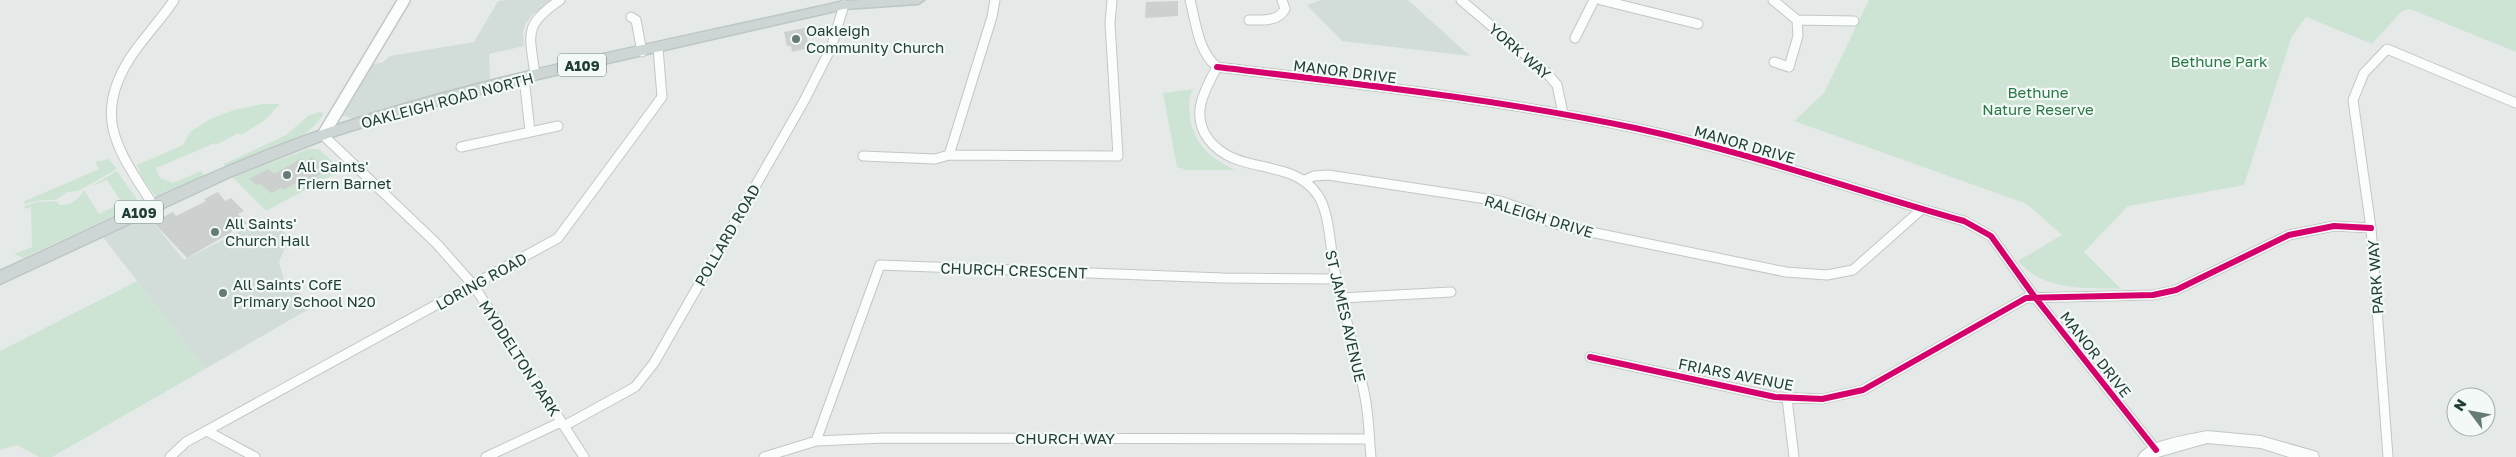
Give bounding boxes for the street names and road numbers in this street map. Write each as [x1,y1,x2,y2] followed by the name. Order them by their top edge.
[1485,19,1555,83] street label: YORK WAY
[558,54,606,76] road number: A109
[1292,56,1398,86] street label: MANOR DRIVE
[359,68,535,132] street label: OAKLEIGH ROAD NORTH
[1693,121,1797,167] street label: MANOR DRIVE
[691,181,763,289] street label: POLLARD ROAD
[1482,191,1596,241] street label: RALEIGH DRIVE
[115,200,163,223] road number: A109
[2363,239,2387,315] street label: PARK WAY
[1322,248,1370,384] street label: ST JAMES AVENUE
[432,249,530,313] street label: LORING ROAD
[940,258,1088,282] street label: CHURCH CRESCENT
[476,297,564,419] street label: MYDDELTON PARK
[2057,307,2135,401] street label: MANOR DRIVE
[1677,354,1795,394] street label: FRIARS AVENUE
[1015,429,1115,447] street label: CHURCH WAY

